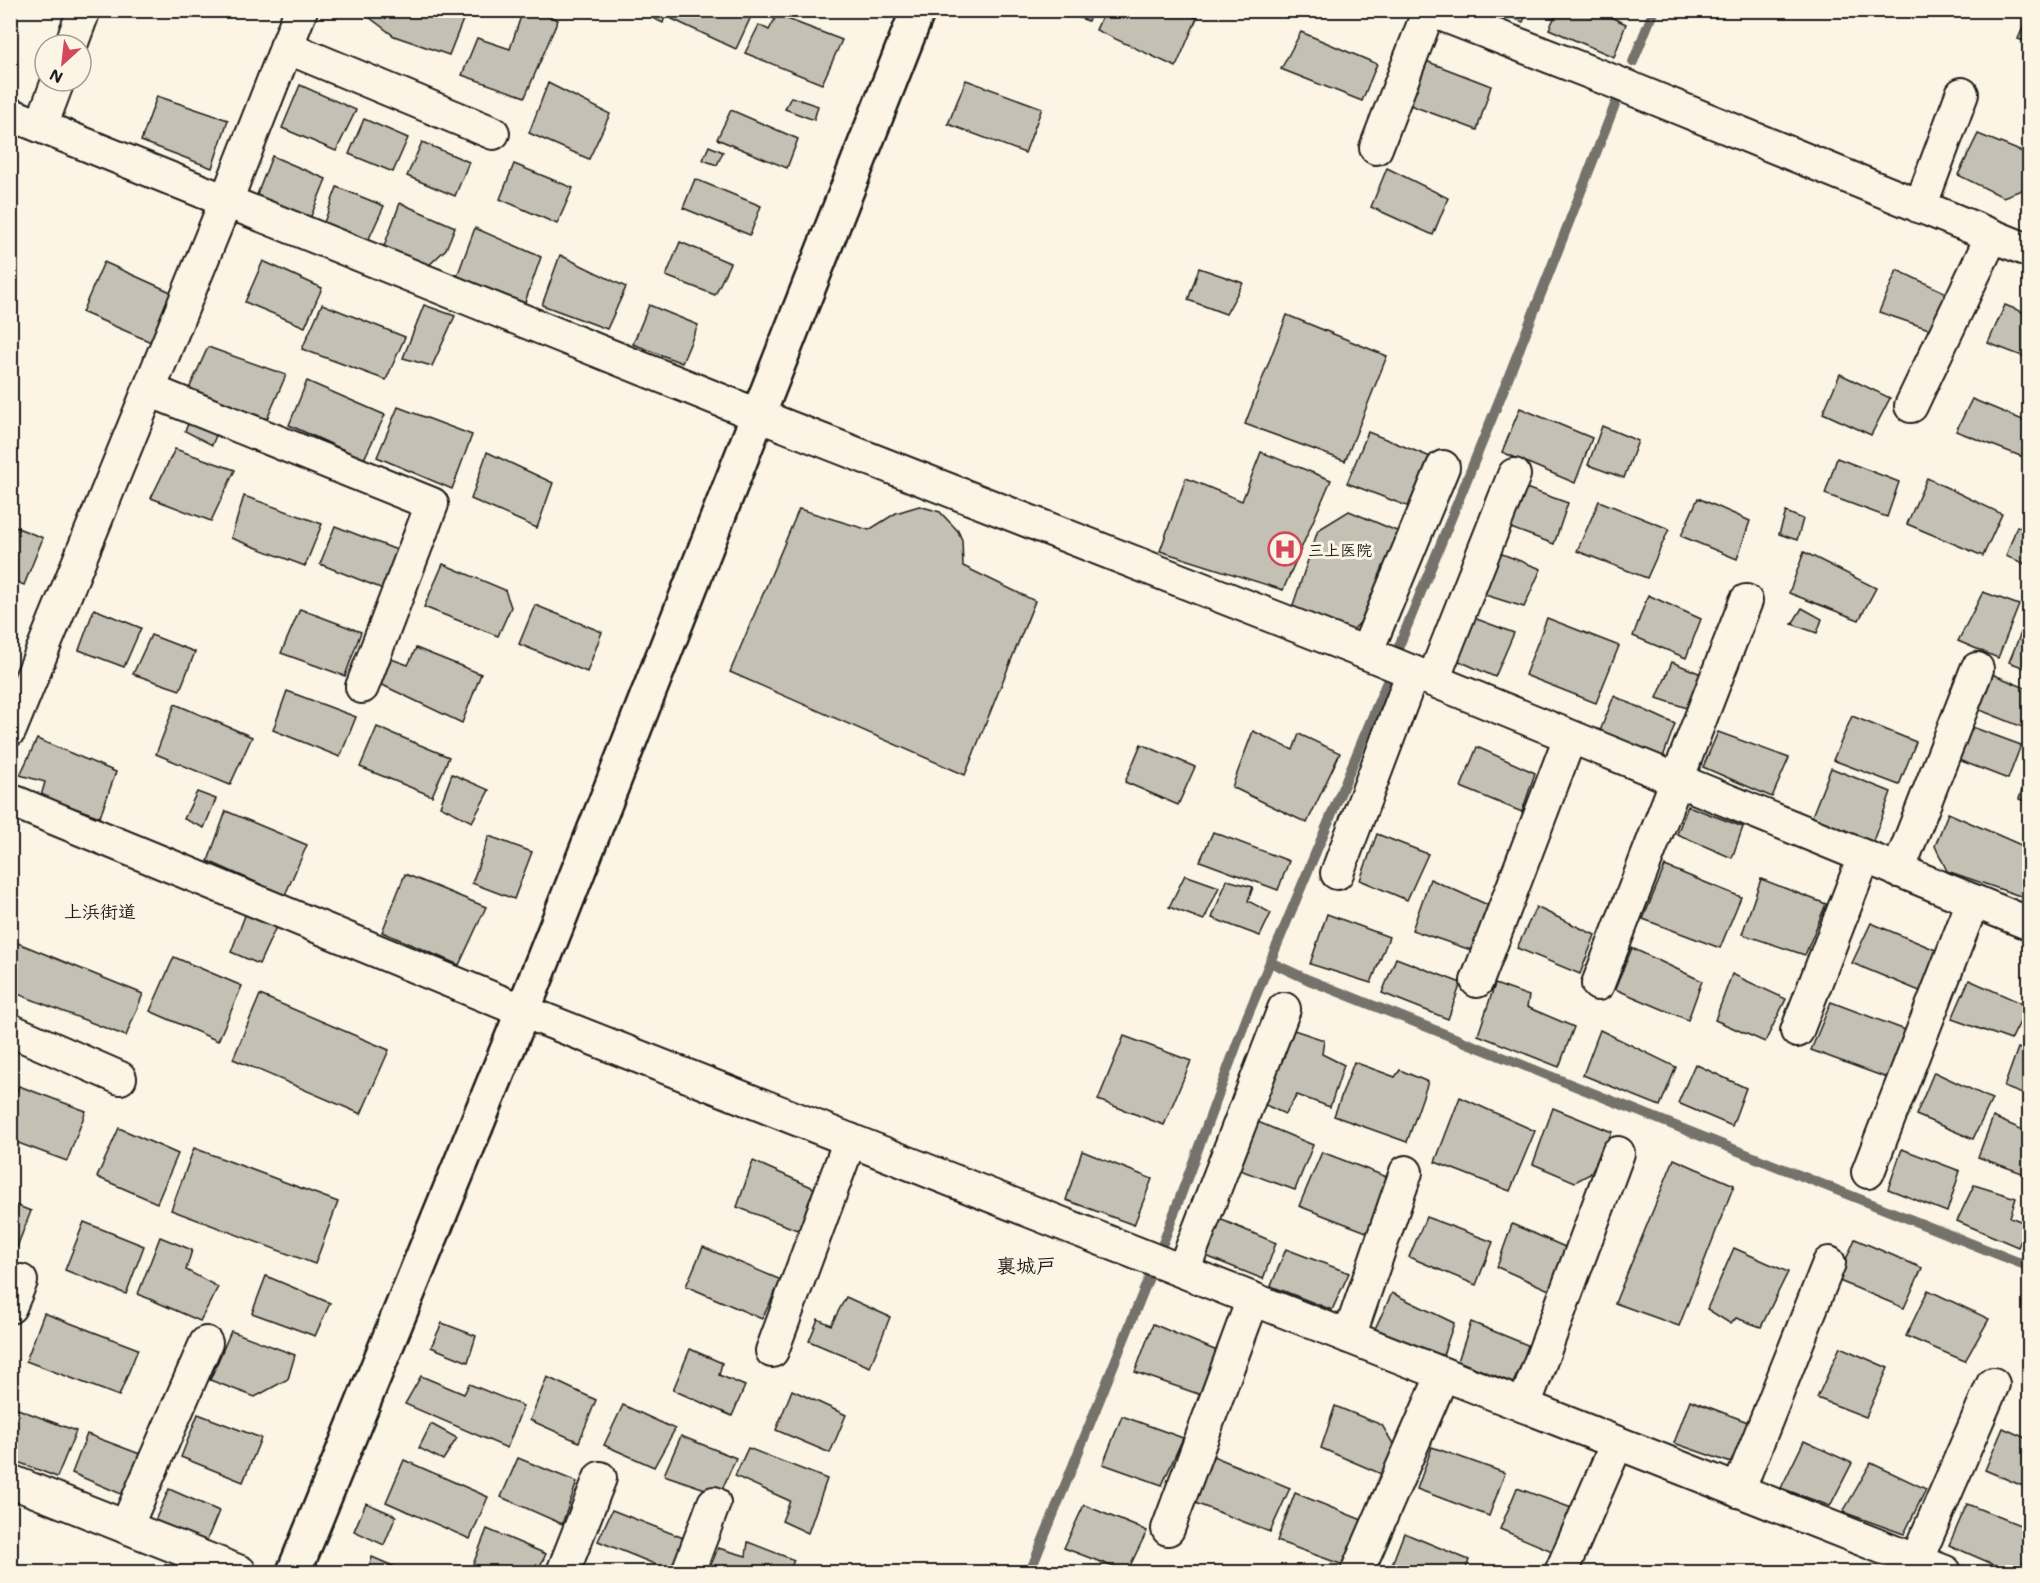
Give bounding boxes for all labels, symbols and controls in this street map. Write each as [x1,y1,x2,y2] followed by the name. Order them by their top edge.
[33,33,93,93] north arrow
[46,65,66,89] text: N
[1267,531,1303,567] hospital icon: 三上医院
[1308,539,1372,560] place label: 三上医院
[64,899,136,923] district label: 上浜街道
[996,1252,1056,1278] district label: 裏城戸

